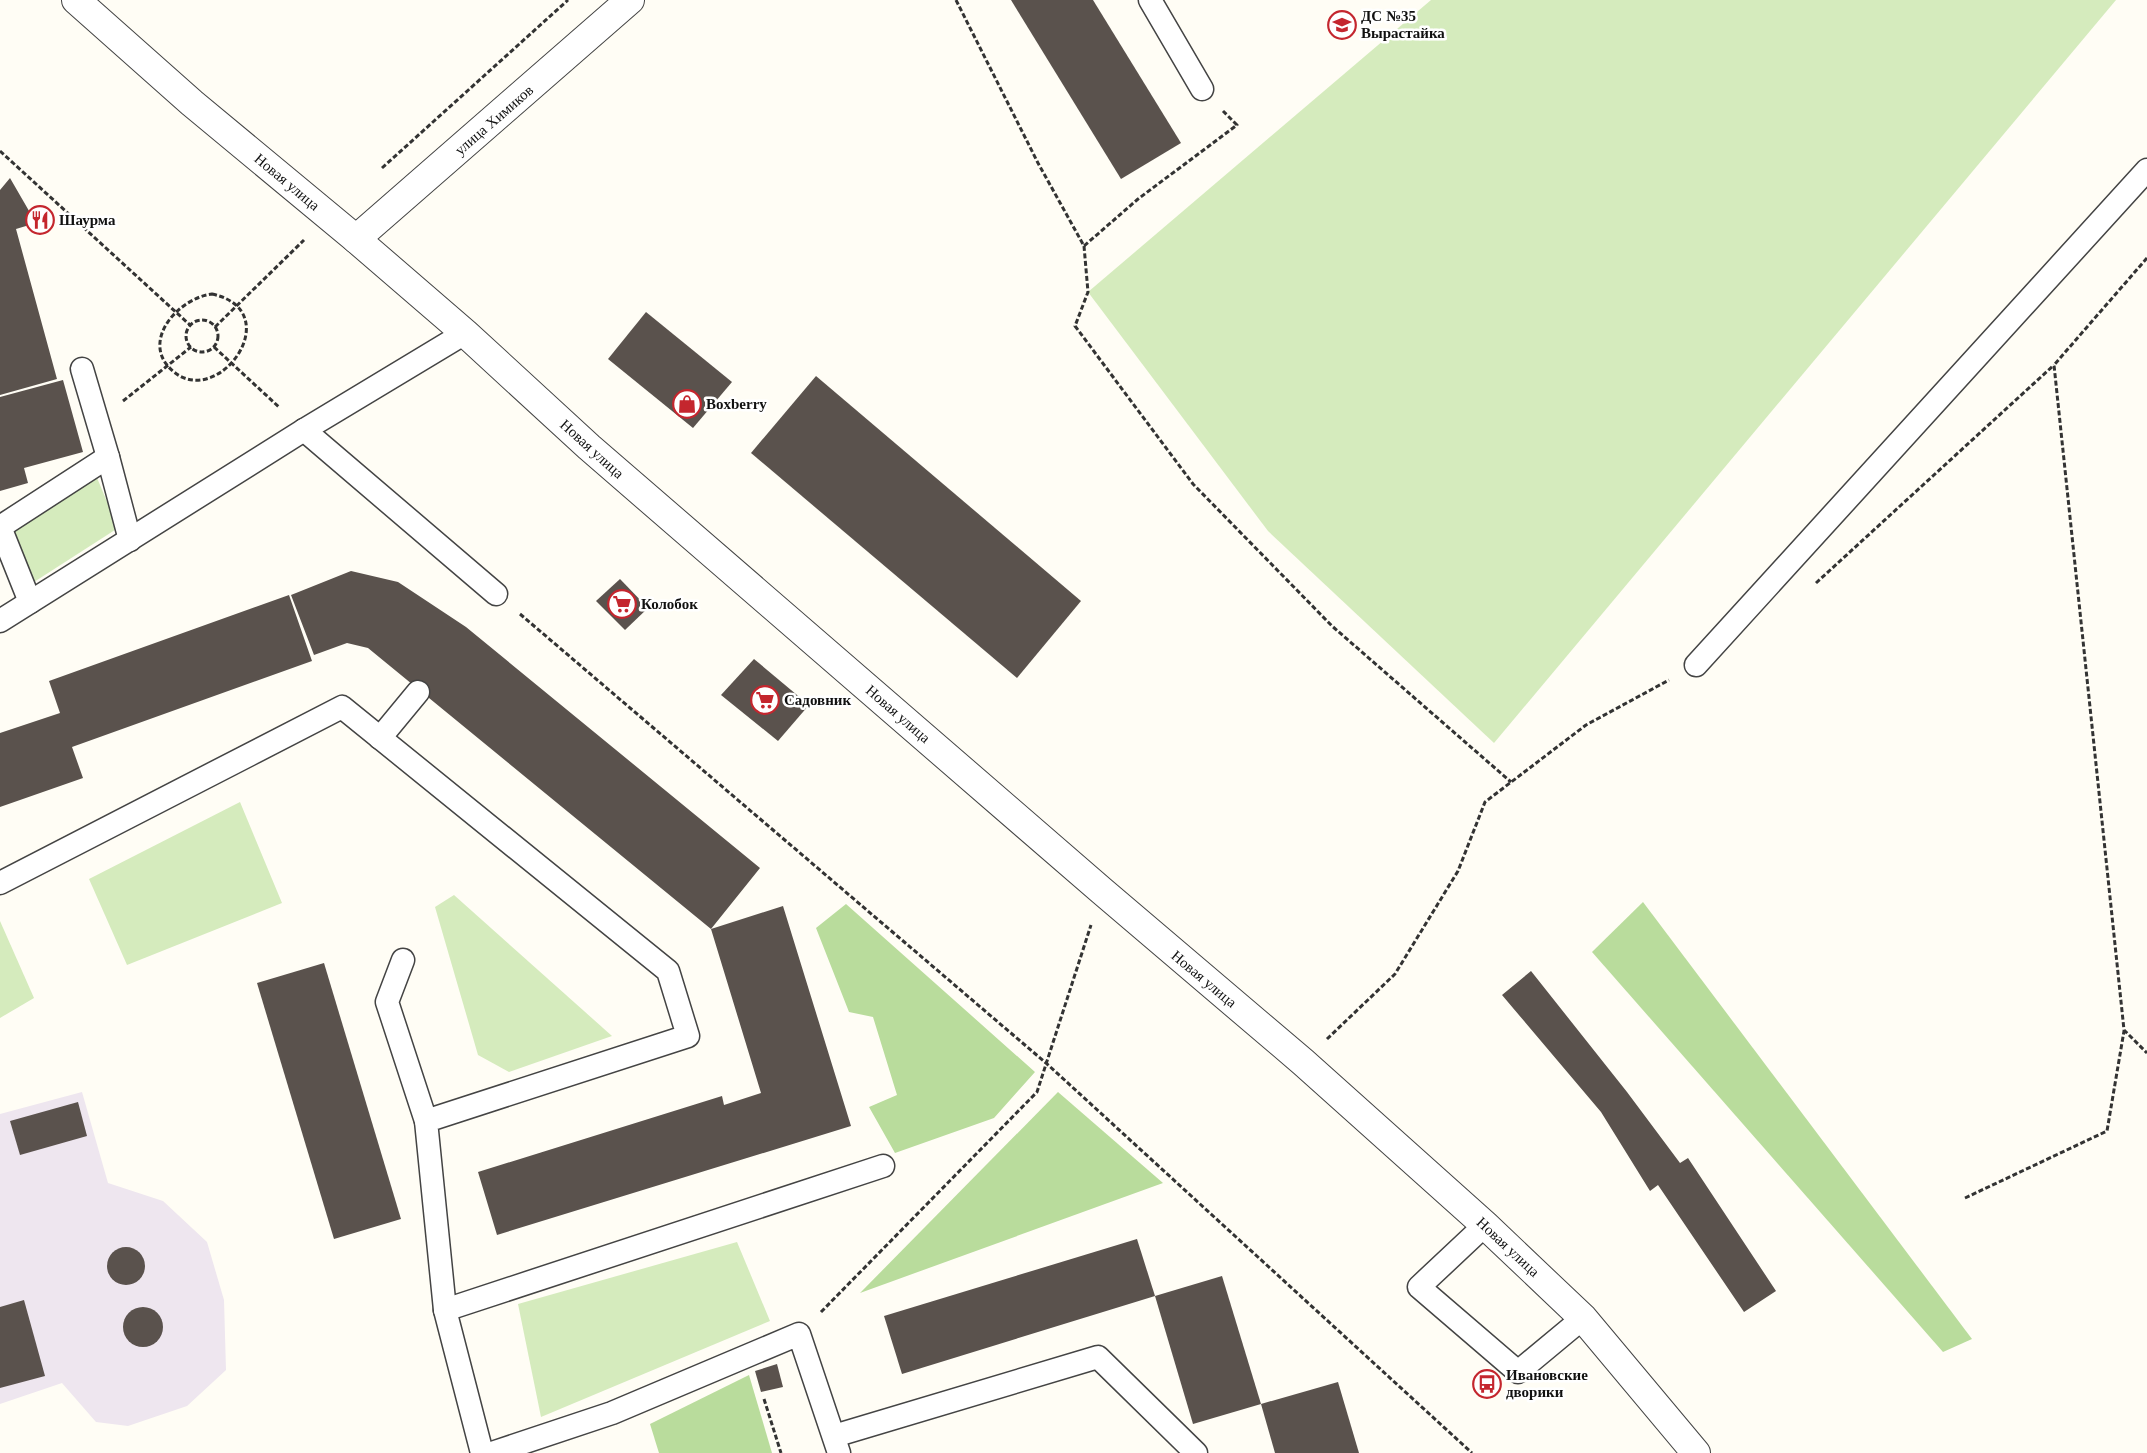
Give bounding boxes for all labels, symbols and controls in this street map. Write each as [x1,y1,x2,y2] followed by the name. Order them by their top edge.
[1361,8,1445,41] place label: ДС №35 Вырастайка
[1327,10,1357,40] school or university icon: ДС №35 Вырастайка
[452,82,536,158] street label: улица Химиков
[251,150,323,214] street label: Новая улица
[25,205,55,235] restaurant icon: Шаурма
[59,212,116,228] place label: Шаурма
[672,389,702,419] shop icon: Boxberry
[706,396,767,412] place label: Boxberry
[557,416,627,482] street label: Новая улица
[607,589,637,619] supermarket icon: Колобок
[641,596,698,612] place label: Колобок
[863,682,934,746] street label: Новая улица
[750,685,780,715] supermarket icon: Садовник
[784,692,851,708] place label: Садовник
[1168,947,1240,1011] street label: Новая улица
[1473,1214,1543,1280] street label: Новая улица
[1506,1367,1588,1400] place label: Ивановские дворики
[1472,1369,1502,1399] bus stop icon: Ивановские дворики

